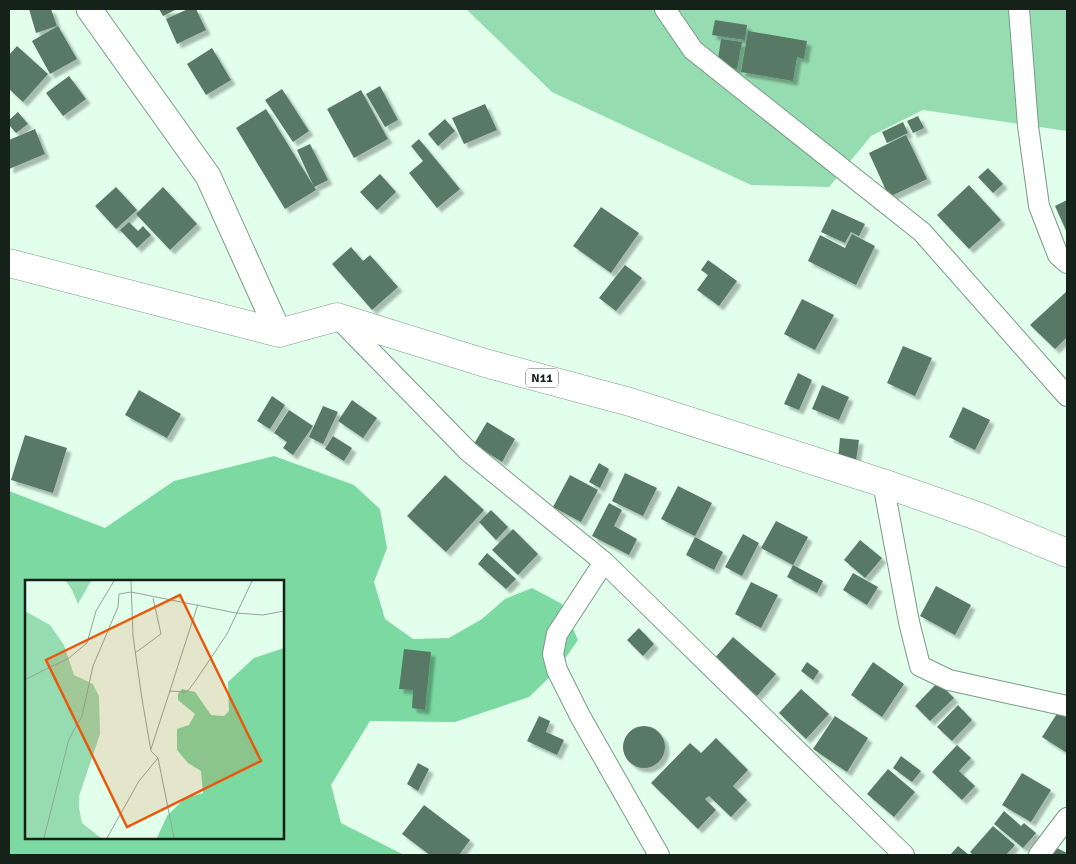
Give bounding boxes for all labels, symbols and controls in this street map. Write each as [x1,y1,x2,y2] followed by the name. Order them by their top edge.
[526,368,558,388] road number: N11
[25,580,284,839] inset map

